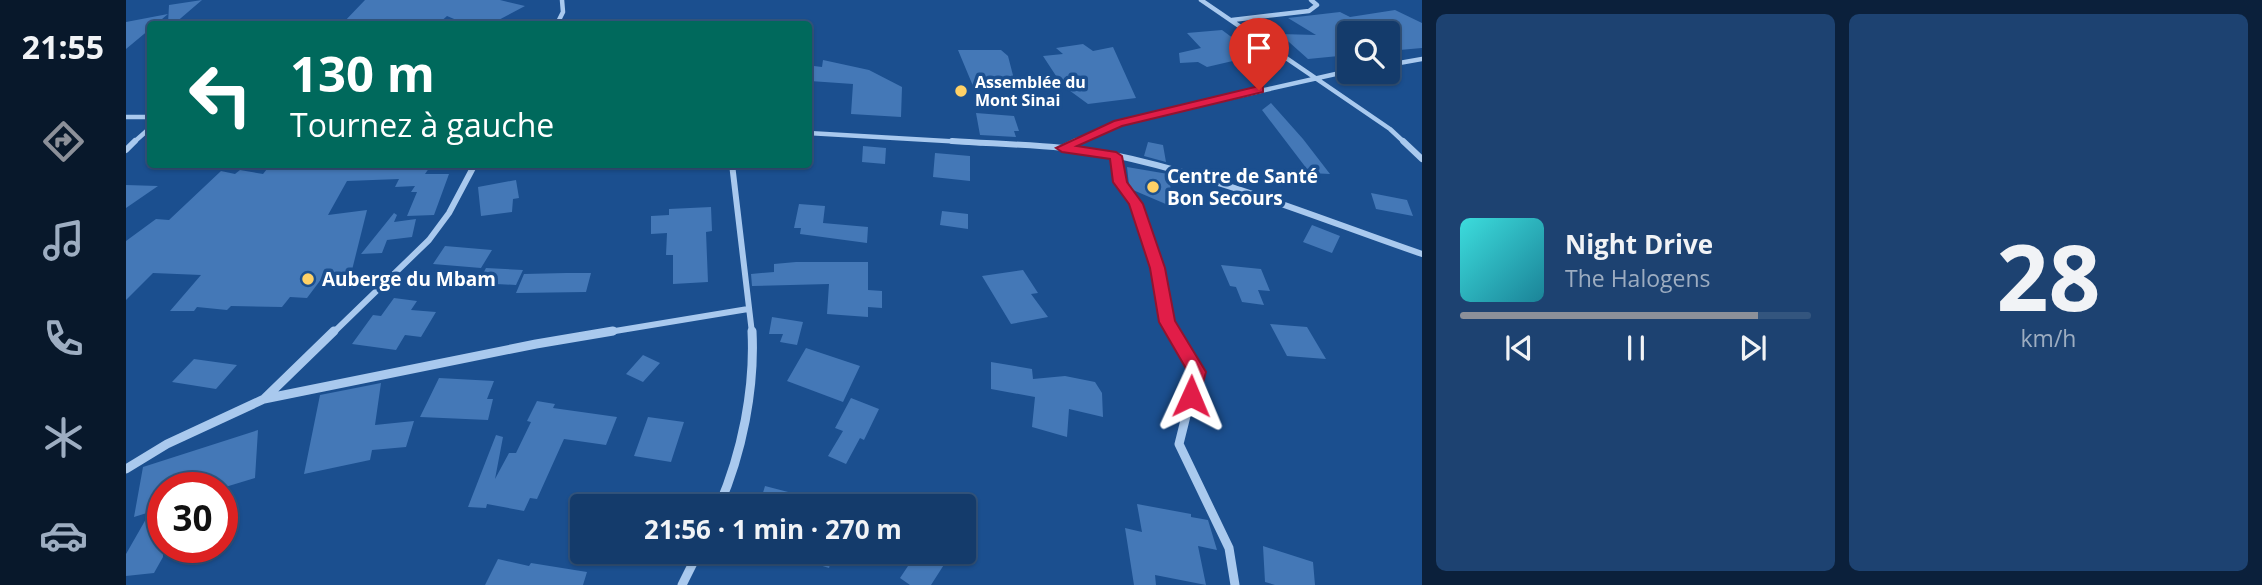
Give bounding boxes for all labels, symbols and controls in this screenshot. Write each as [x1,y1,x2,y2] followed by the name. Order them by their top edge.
[1229,18,1289,90] pin
[1337,21,1400,84] map controls
[1337,21,1400,84] button: search
[22,25,104,68] text: 21:55
[1240,29,1278,67] icon: arrive
[290,40,435,106] text: 130 m
[175,49,266,140] icon: left
[975,71,1086,111] place label: Assemblée du Mont Sinai
[953,83,969,99] marker: Assemblée du Mont Sinai
[290,103,554,146] text: Tournez à gauche
[39,117,88,166] icon: directions
[1167,163,1318,211] place label: Centre de Santé Bon Secours
[1145,179,1161,195] marker: Centre de Santé Bon Secours
[1996,214,2101,338] text: 28
[39,216,88,265] icon: music
[1565,226,1713,262] text: Night Drive
[1565,262,1711,294] text: The Halogens
[322,266,496,292] place label: Auberge du Mbam
[300,271,316,287] marker: Auberge du Mbam
[39,314,88,363] icon: phone
[2021,322,2076,354] text: km/h
[1500,329,1538,367] icon: previous
[1617,329,1655,367] icon: pause
[1734,329,1772,367] icon: next
[1154,359,1228,433] position arrow
[39,413,88,462] icon: climate
[147,472,238,563] speed limit sign: 30
[39,511,88,560] icon: car
[644,511,902,547] text: 21:56 · 1 min · 270 m

